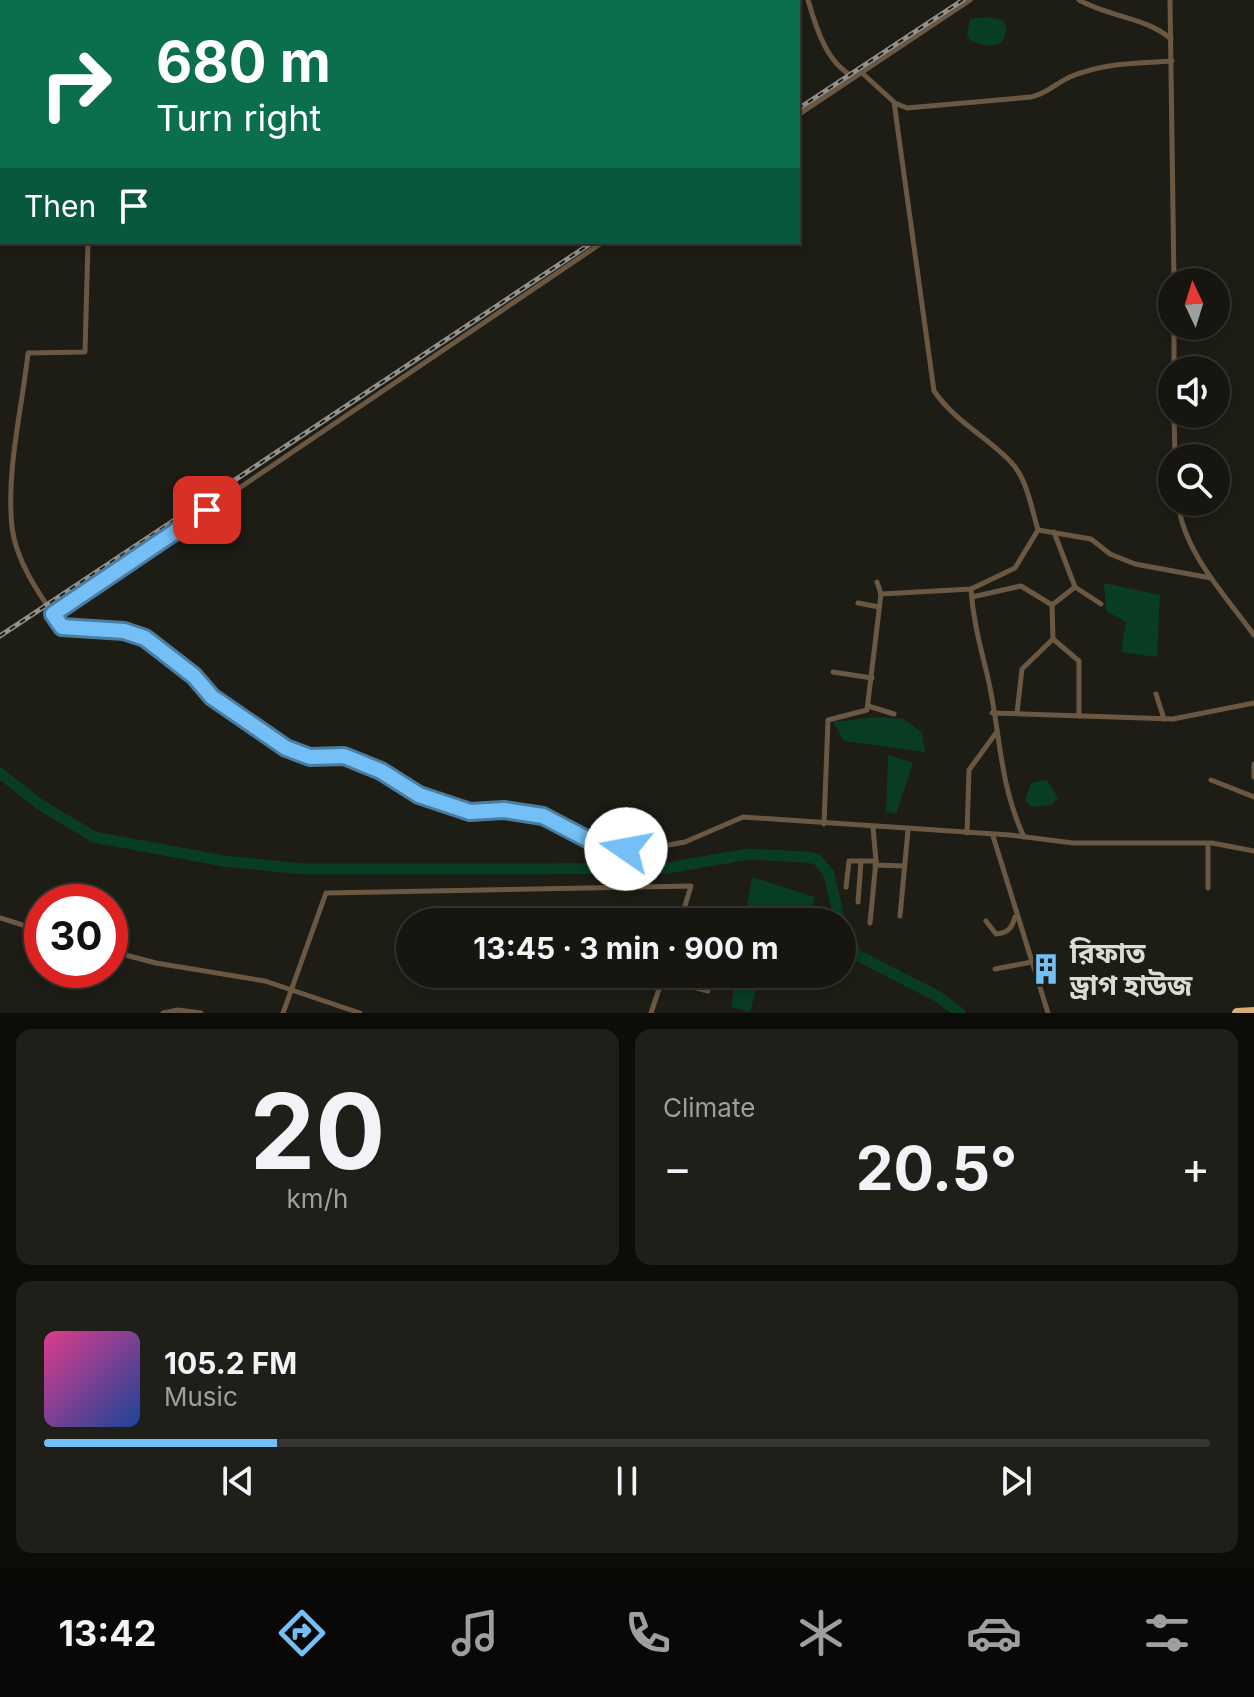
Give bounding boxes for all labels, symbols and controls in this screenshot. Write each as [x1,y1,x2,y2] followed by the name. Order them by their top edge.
[156,28,331,96] text: 680 m
[24,32,128,136] icon: right
[156,96,321,140] text: Turn right
[112,184,156,228] icon: arrive
[24,188,96,224] text: Then
[1158,268,1230,340] north arrow
[1158,268,1230,516] map controls
[1158,356,1230,428] button: sound
[1158,444,1230,516] button: search
[173,476,241,544] pin
[185,488,229,532] icon: arrive
[584,807,668,891] position arrow
[24,884,128,988] speed limit sign: 30
[473,930,779,966] text: 13:45 · 3 min · 900 m
[1069,936,1193,1002] place label: রিফাত ড্রাগ হাউজ
[1029,952,1063,986] building icon: রিফাত ড্রাগ হাউজ
[250,1068,385,1194] text: 20
[663,1092,755,1123] text: Climate
[856,1132,1017,1204] text: 20.5°
[663,1141,692,1195] text: −
[1181,1141,1210,1195] text: +
[287,1183,348,1214] text: km/h
[164,1345,297,1381] text: 105.2 FM
[164,1381,238,1412] text: Music
[216,1459,260,1503] icon: previous
[605,1459,649,1503] icon: pause
[994,1459,1038,1503] icon: next
[274,1605,330,1661] icon: directions
[447,1605,503,1661] icon: music
[620,1605,676,1661] icon: phone
[793,1605,849,1661] icon: climate
[966,1605,1022,1661] icon: car
[1139,1605,1195,1661] icon: filters
[59,1611,156,1655] text: 13:42

